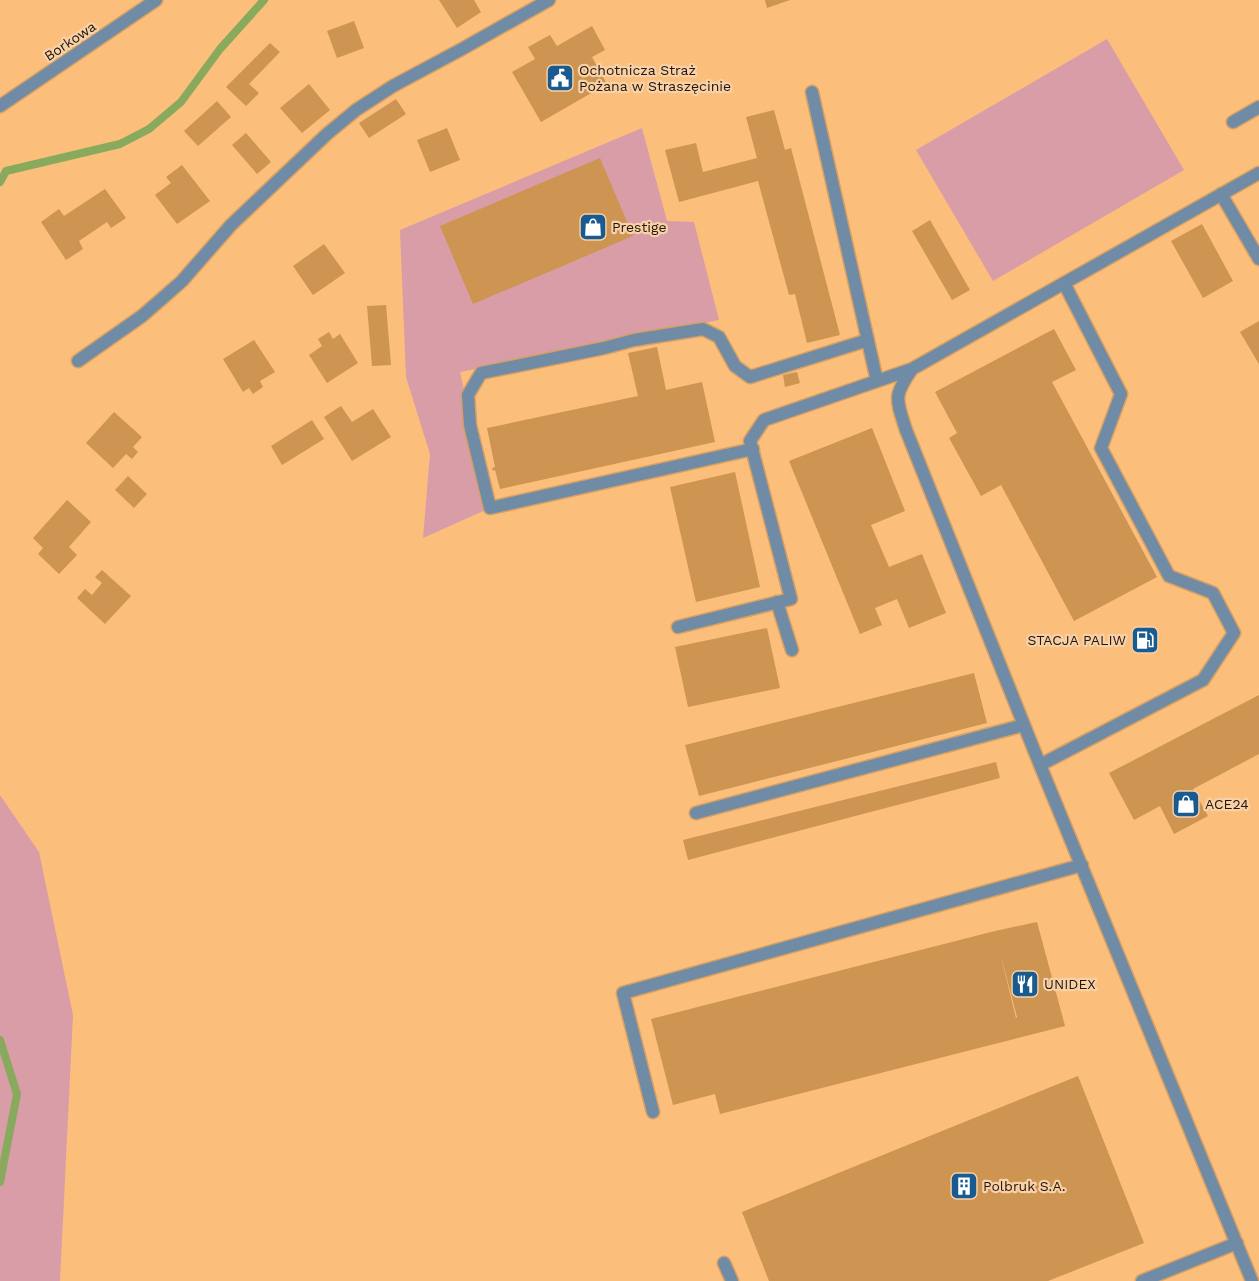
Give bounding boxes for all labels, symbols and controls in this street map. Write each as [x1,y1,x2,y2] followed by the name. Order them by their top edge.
[41,18,99,64] street label: Borkowa
[579,62,731,94] place label: Ochotnicza Straż Pożana w Straszęcinie
[545,63,575,93] public building icon: Ochotnicza Straż Pożana w Straszęcinie
[578,212,608,242] shop icon: Prestige
[612,219,667,235] place label: Prestige
[1130,625,1160,655] fuel station icon: STACJA PALIW
[1028,632,1126,648] place label: STACJA PALIW
[1171,789,1201,819] shop icon: ACE24
[1205,796,1249,812] place label: ACE24
[1010,969,1040,999] restaurant icon: UNIDEX
[1044,976,1096,992] place label: UNIDEX
[949,1171,979,1201] building icon: Polbruk S.A.
[983,1178,1066,1194] place label: Polbruk S.A.

